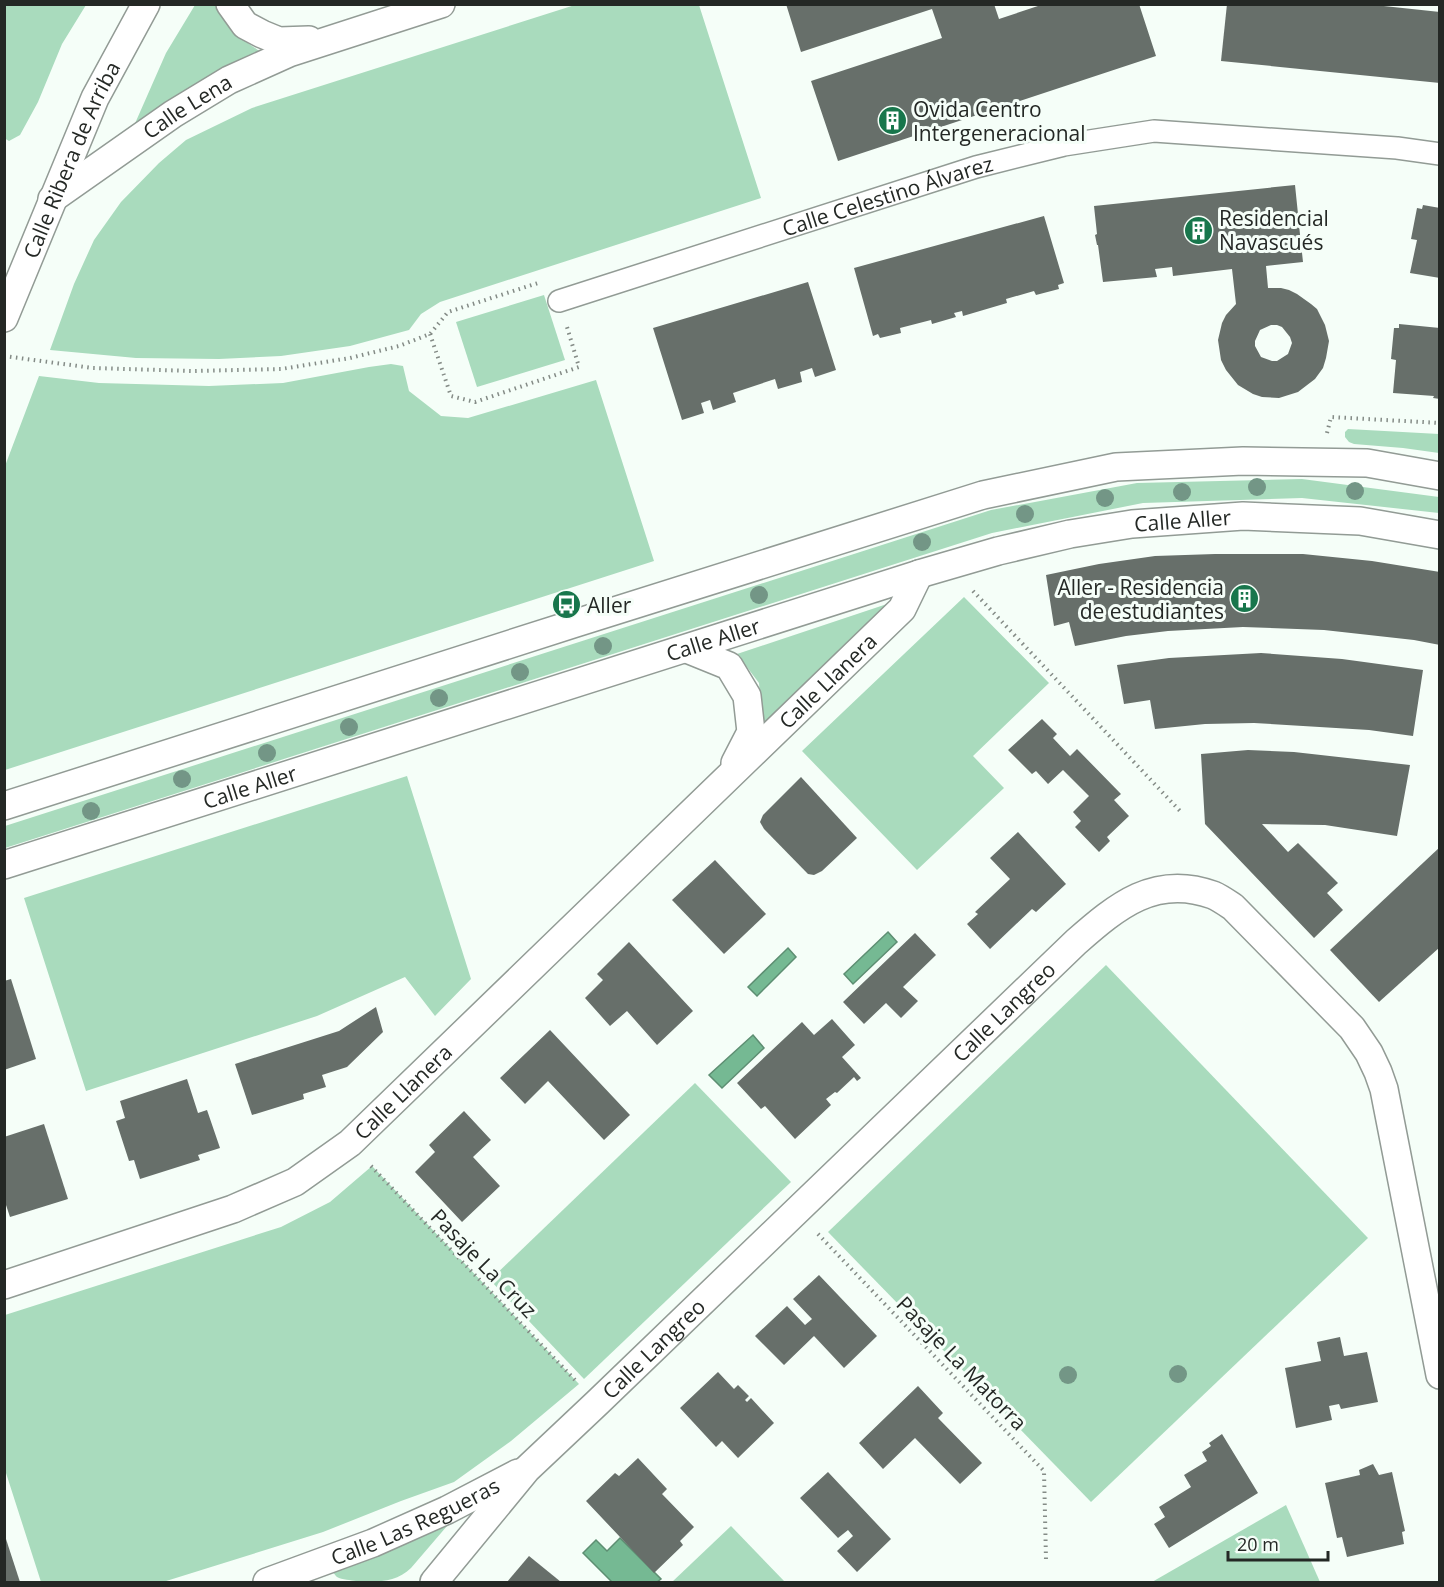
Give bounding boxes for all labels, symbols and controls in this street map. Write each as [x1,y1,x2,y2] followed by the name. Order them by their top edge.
[16,56,126,262] street label: Calle Ribera de Arriba
[137,68,237,145] street label: Calle Lena
[913,95,1086,147] place label: Ovida Centro Intergeneracional
[876,105,908,137] building icon: Ovida Centro Intergeneracional
[779,149,996,242] street label: Calle Celestino Álvarez
[1219,204,1329,256] place label: Residencial Navascués
[1182,214,1214,246] building icon: Residencial Navascués
[1133,503,1232,538] street label: Calle Aller
[1057,573,1224,625] place label: Aller - Residencia de estudiantes
[1229,583,1261,615] building icon: Aller - Residencia de estudiantes
[550,589,582,621] bus stop icon: Aller
[587,591,632,619] place label: Aller
[663,611,764,668] street label: Calle Aller
[773,627,883,735] street label: Calle Llanera
[199,759,301,815] street label: Calle Aller
[946,955,1061,1068] street label: Calle Langreo
[348,1038,458,1146] street label: Calle Llanera
[425,1203,543,1324] street label: Pasaje La Cruz
[891,1290,1033,1436] street label: Pasaje La Matorra
[596,1292,711,1405] street label: Calle Langreo
[327,1471,504,1571] street label: Calle Las Regueras
[1228,1524,1328,1562] scale bar
[1237,1532,1279,1556] text: 20 m

